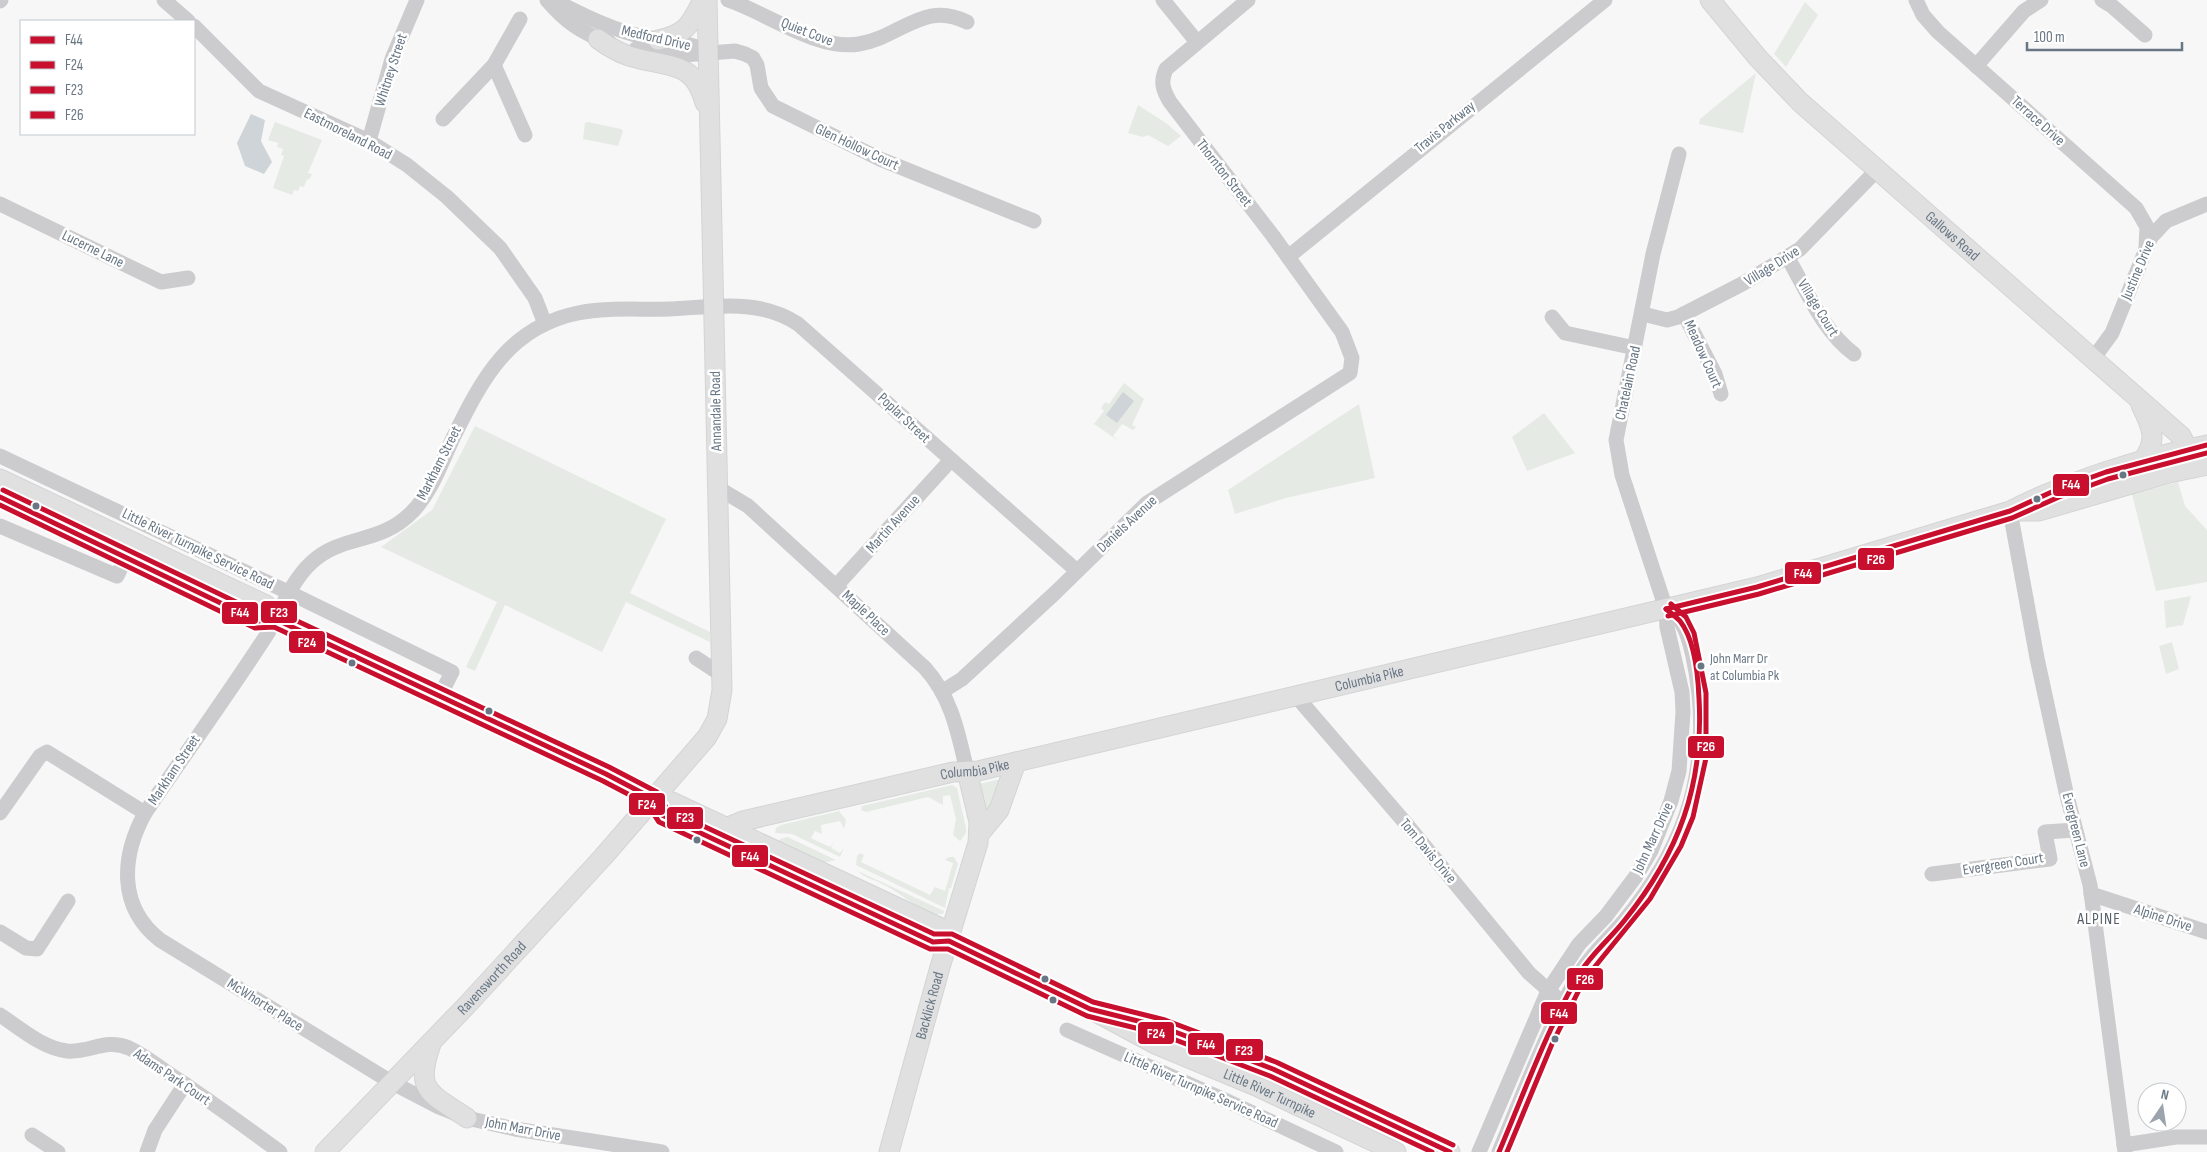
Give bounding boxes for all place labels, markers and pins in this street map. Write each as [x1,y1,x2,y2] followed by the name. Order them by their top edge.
[2118,470,2128,480] unlabelled marker
[2032,494,2042,504] unlabelled marker
[31,501,41,511] unlabelled marker
[1709,650,1780,684] place label: John Marr Dr at Columbia Pk
[347,658,357,668] unlabelled marker
[1696,661,1706,671] marker: John Marr Dr at Columbia Pk
[484,706,494,716] unlabelled marker
[692,835,702,845] unlabelled marker
[1040,974,1050,984] unlabelled marker
[1048,995,1058,1005] unlabelled marker
[1550,1034,1560,1044] unlabelled marker

